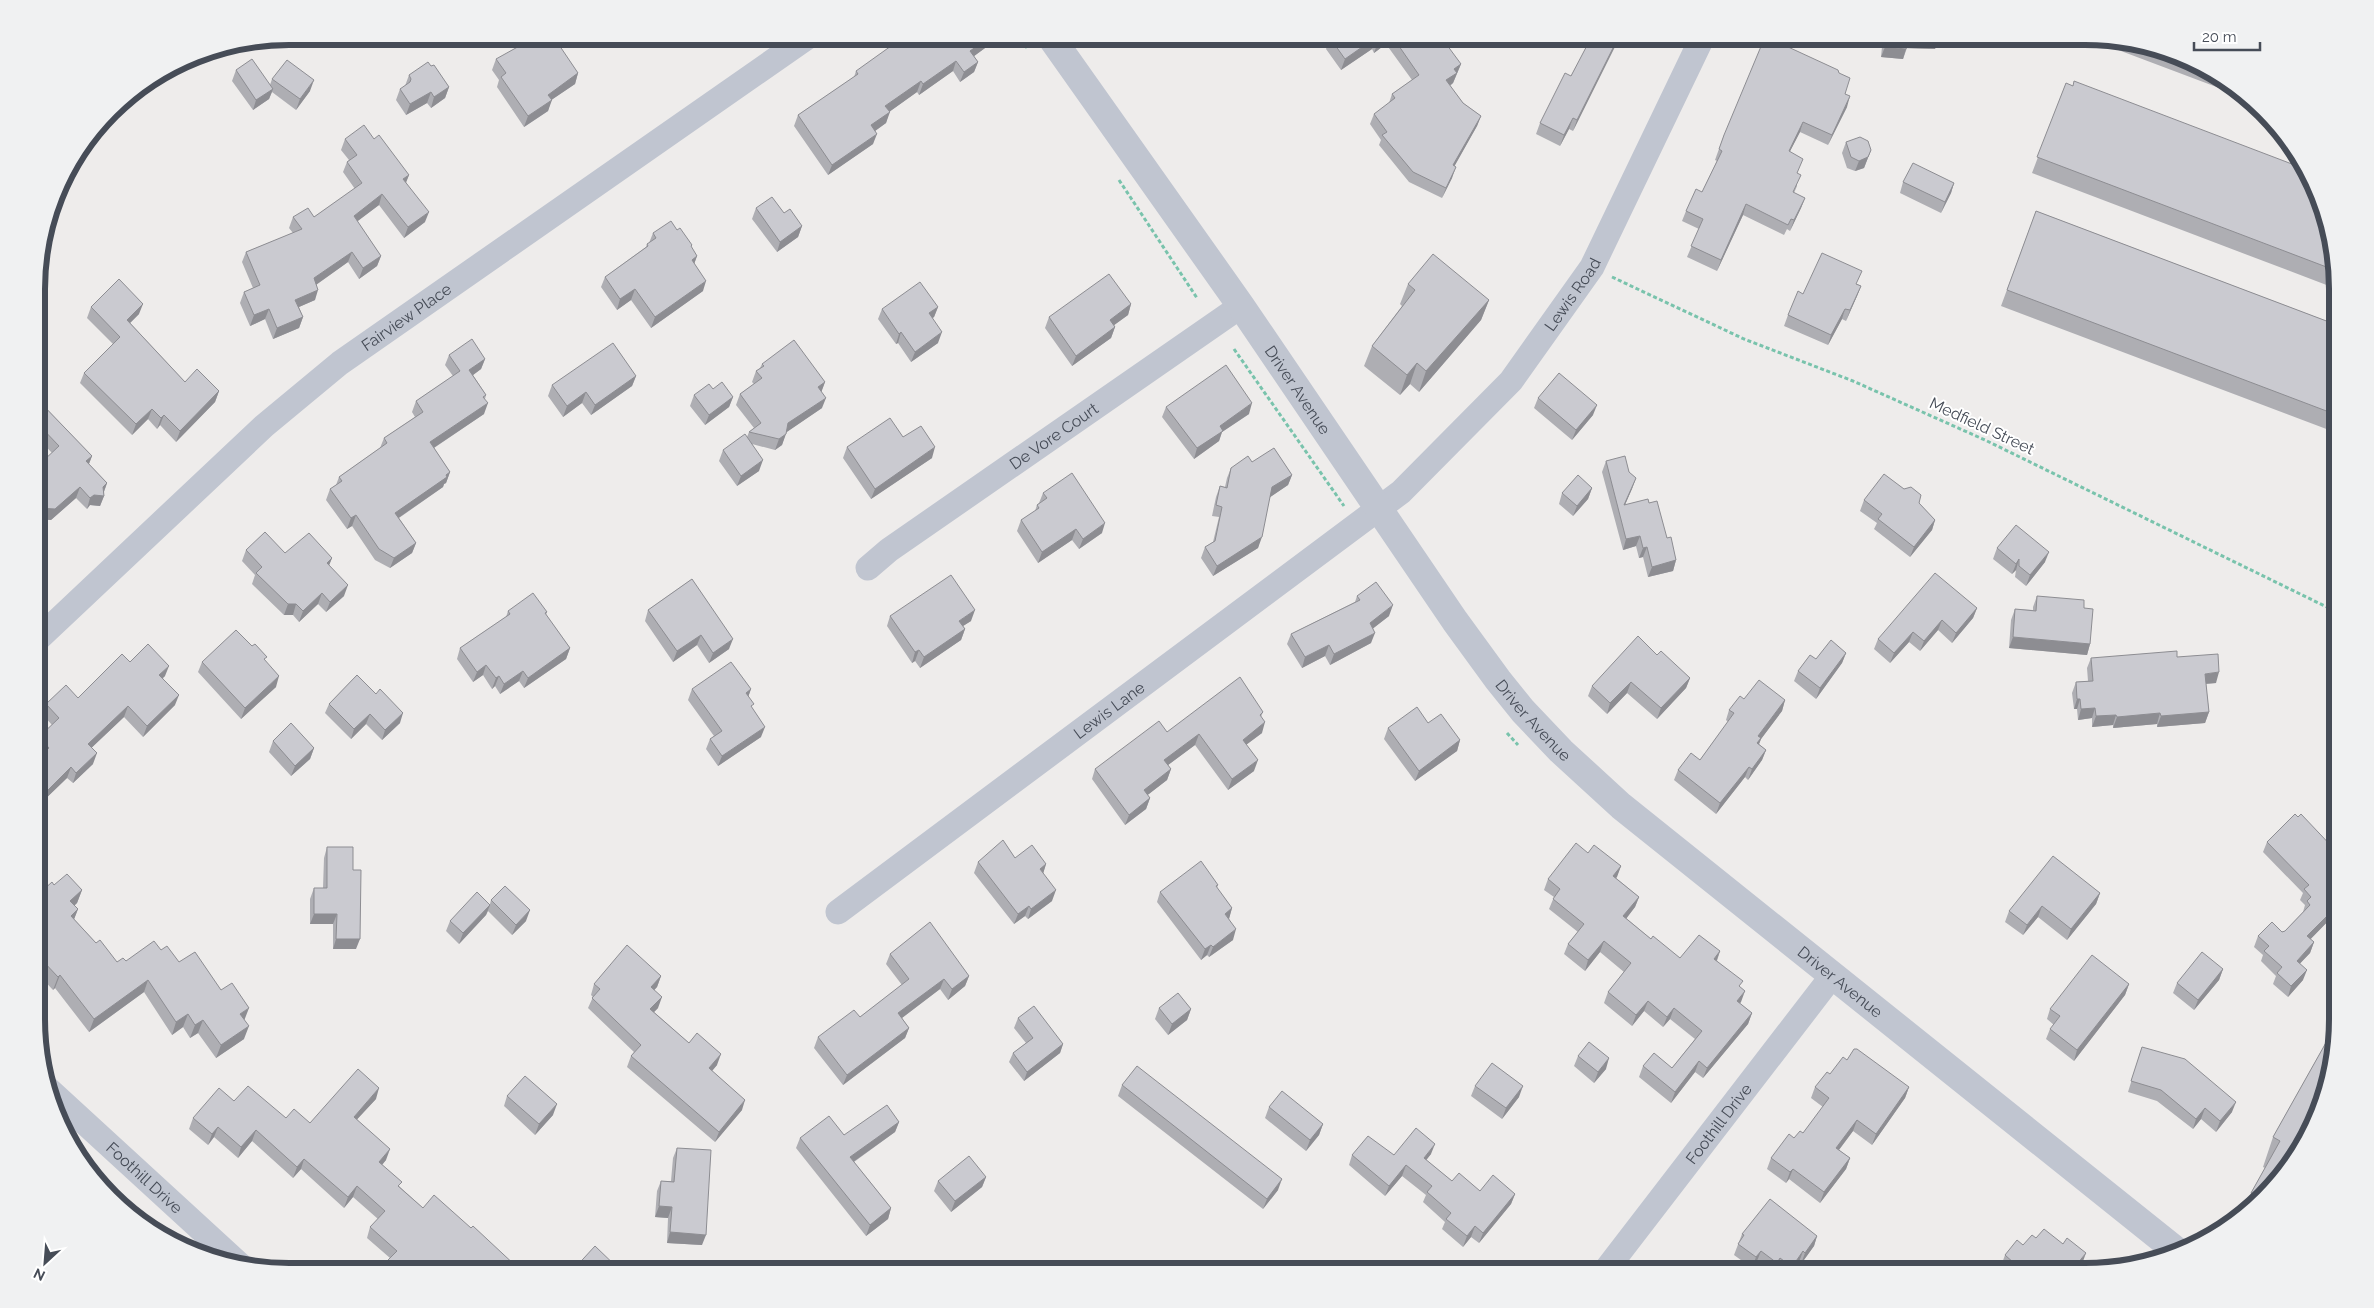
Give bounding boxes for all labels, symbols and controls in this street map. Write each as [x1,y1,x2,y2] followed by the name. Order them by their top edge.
[2194,20,2260,52] scale bar
[2202,28,2237,46] text: 20 m
[1540,255,1604,335] street label: Lewis Road
[358,279,455,355] street label: Fairview Place
[1261,342,1335,438] street label: Driver Avenue
[1927,393,2038,459] street label: Medfield Street
[1006,398,1102,473] street label: De Vore Court
[1492,675,1575,765] street label: Driver Avenue
[1070,677,1148,742] street label: Lewis Lane
[1794,942,1887,1021] street label: Driver Avenue
[1681,1080,1755,1168] street label: Foothill Drive
[103,1138,187,1217] street label: Foothill Drive
[20,1238,70,1288] north arrow
[31,1265,48,1284] text: N

